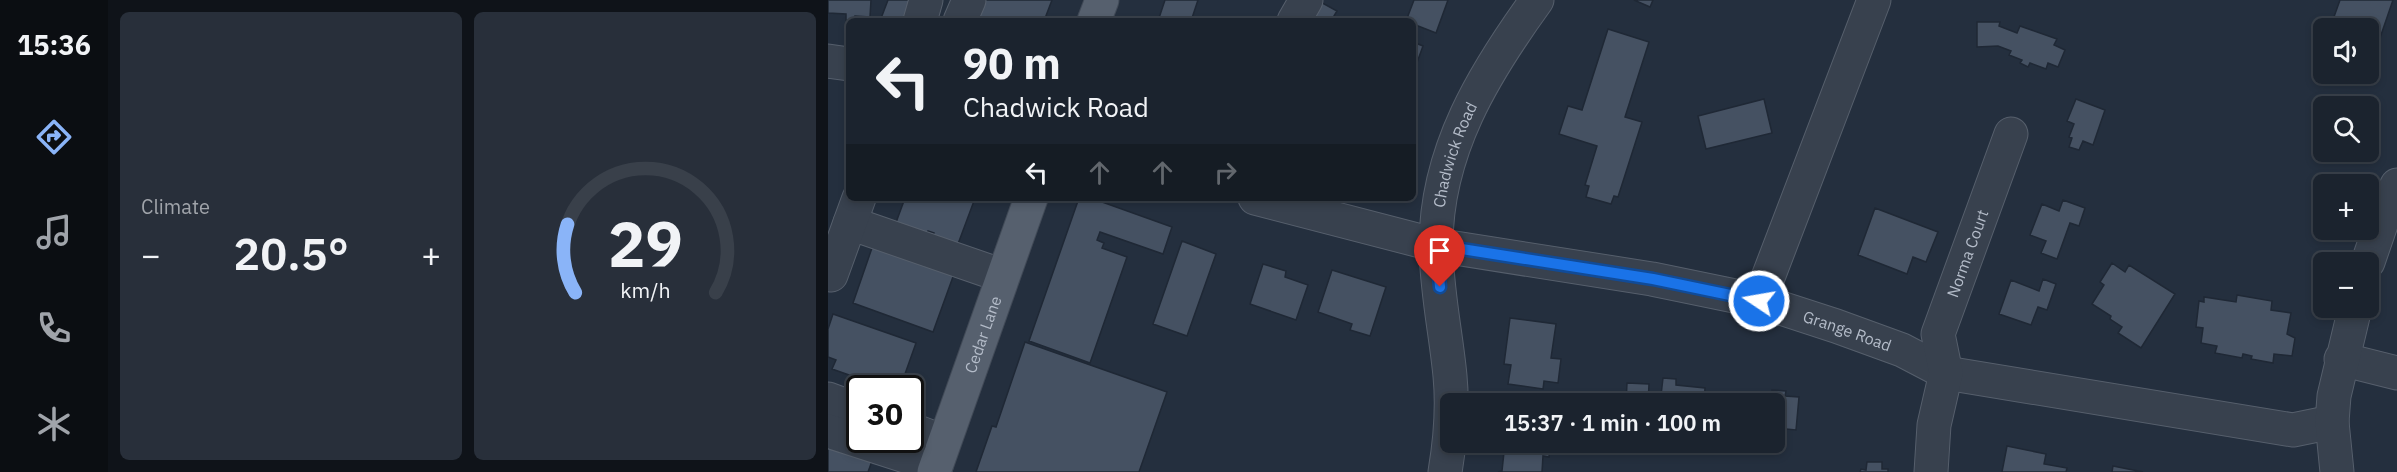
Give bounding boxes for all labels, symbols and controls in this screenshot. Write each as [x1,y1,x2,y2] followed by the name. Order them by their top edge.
[2313,18,2379,318] map controls
[2313,18,2379,84] button: sound
[17,27,91,62] text: 15:36
[963,36,1061,91] text: 90 m
[864,42,942,120] icon: left
[963,89,1149,124] text: Chadwick Road
[2313,96,2379,162] button: search
[1429,99,1481,209] street label: Chadwick Road
[33,116,75,158] icon: directions
[1020,156,1053,189] icon: left
[1083,156,1116,189] icon: ahead
[1146,156,1179,189] icon: ahead
[1209,156,1242,189] icon: right
[2313,174,2379,240] button: +
[141,193,210,220] text: Climate
[608,203,682,284] text: 29
[1942,207,1993,300] street label: Norma Court
[33,211,75,253] icon: music
[233,224,349,282] text: 20.5°
[1414,225,1465,287] pin
[141,233,161,276] text: −
[421,233,441,276] text: +
[1423,234,1456,267] icon: arrive
[2313,252,2379,318] button: −
[1727,269,1791,333] position arrow
[620,276,670,304] text: km/h
[960,293,1006,376] street label: Cedar Lane
[1801,306,1894,355] street label: Grange Road
[33,307,75,349] icon: phone
[846,375,924,453] speed limit sign: 30
[33,403,75,445] icon: climate
[1504,408,1721,437] text: 15:37 · 1 min · 100 m

